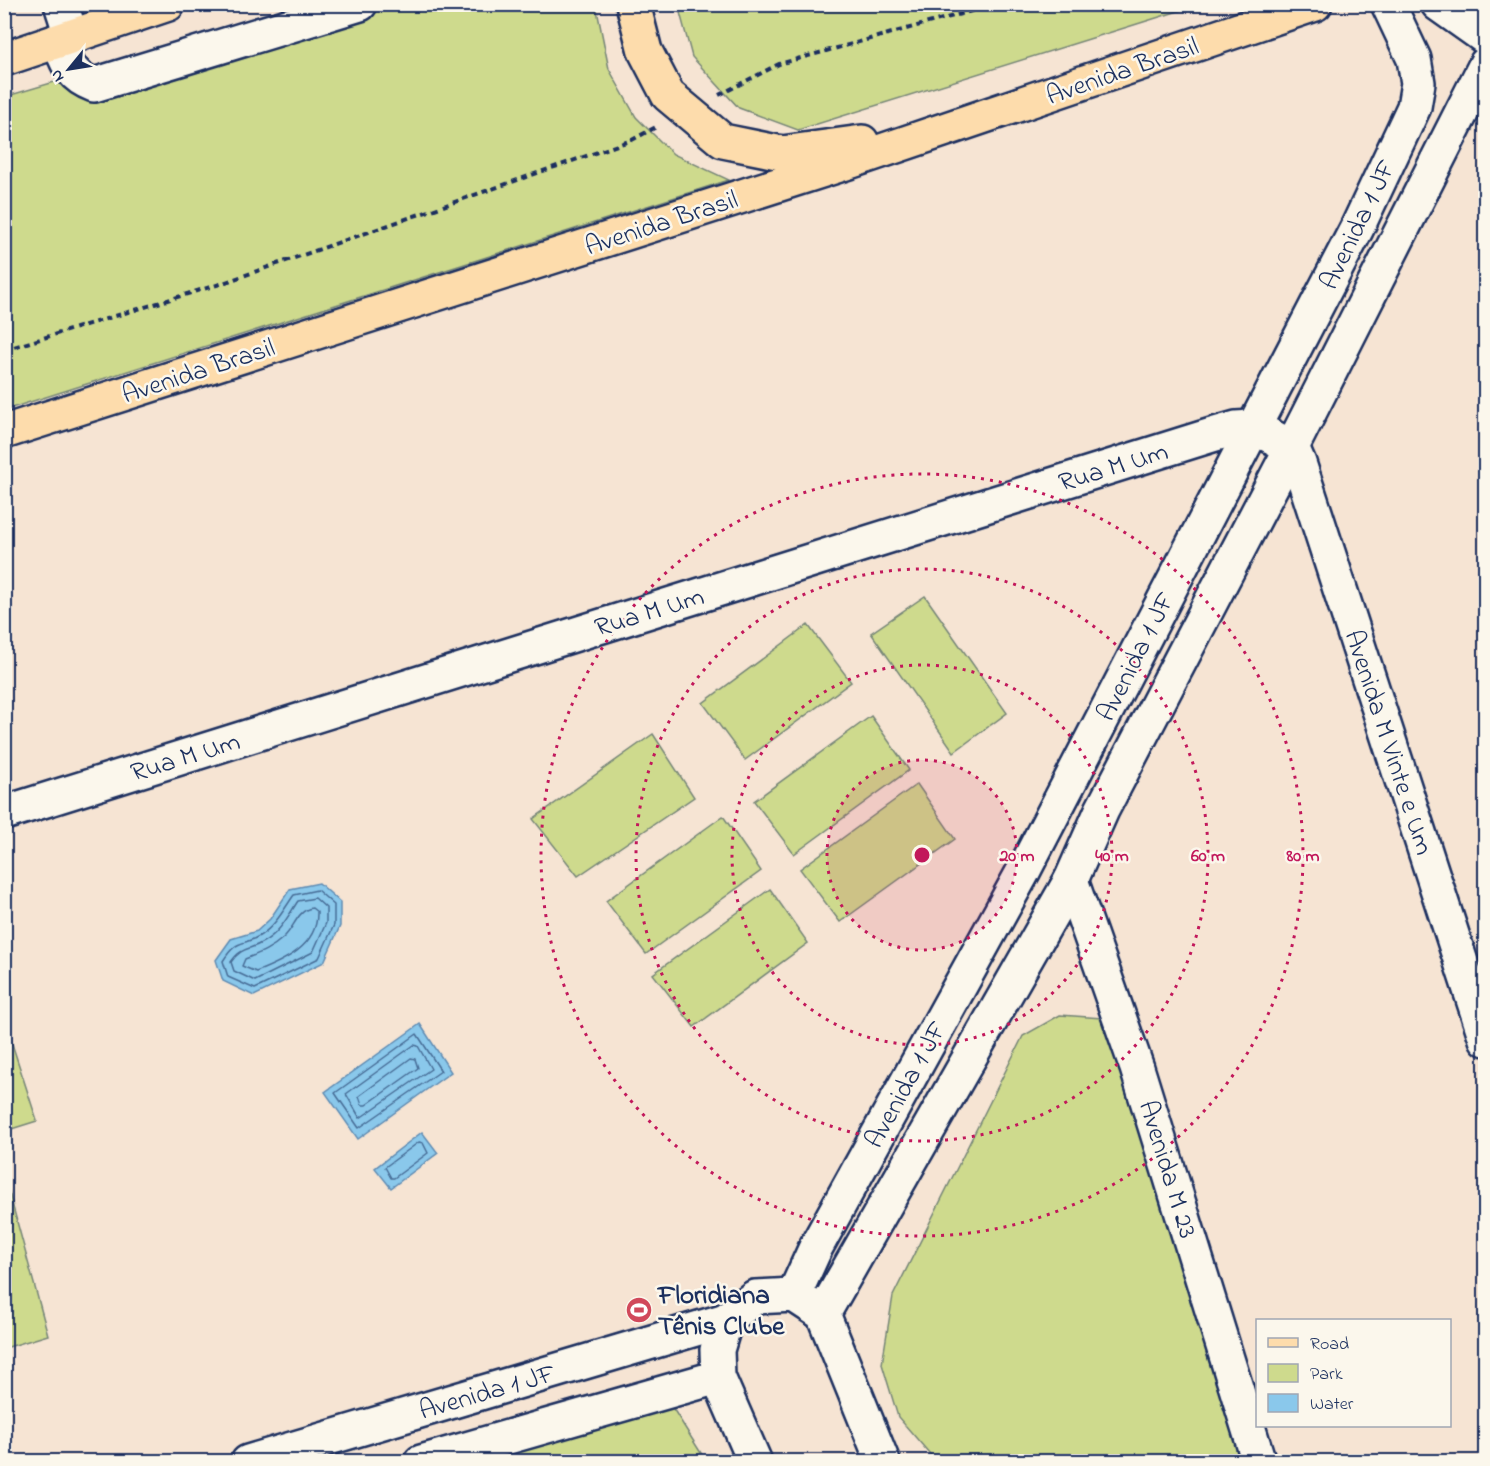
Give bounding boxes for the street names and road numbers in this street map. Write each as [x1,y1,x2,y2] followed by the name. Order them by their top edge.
[1041,28,1204,117] street label: Avenida Brasil
[1311,153,1408,297] street label: Avenida 1 JF
[580,181,743,267] street label: Avenida Brasil
[117,329,280,415] street label: Avenida Brasil
[1054,433,1173,504] street label: Rua M Um
[590,578,709,649] street label: Rua M Um
[1088,586,1187,729] street label: Avenida 1 JF
[1333,625,1442,860] street label: Avenida M Vinte e Um
[126,723,245,794] street label: Rua M Um
[856,1014,958,1156] street label: Avenida 1 JF
[1127,1096,1206,1243] street label: Avenida M 23
[415,1355,561,1432] street label: Avenida 1 JF

